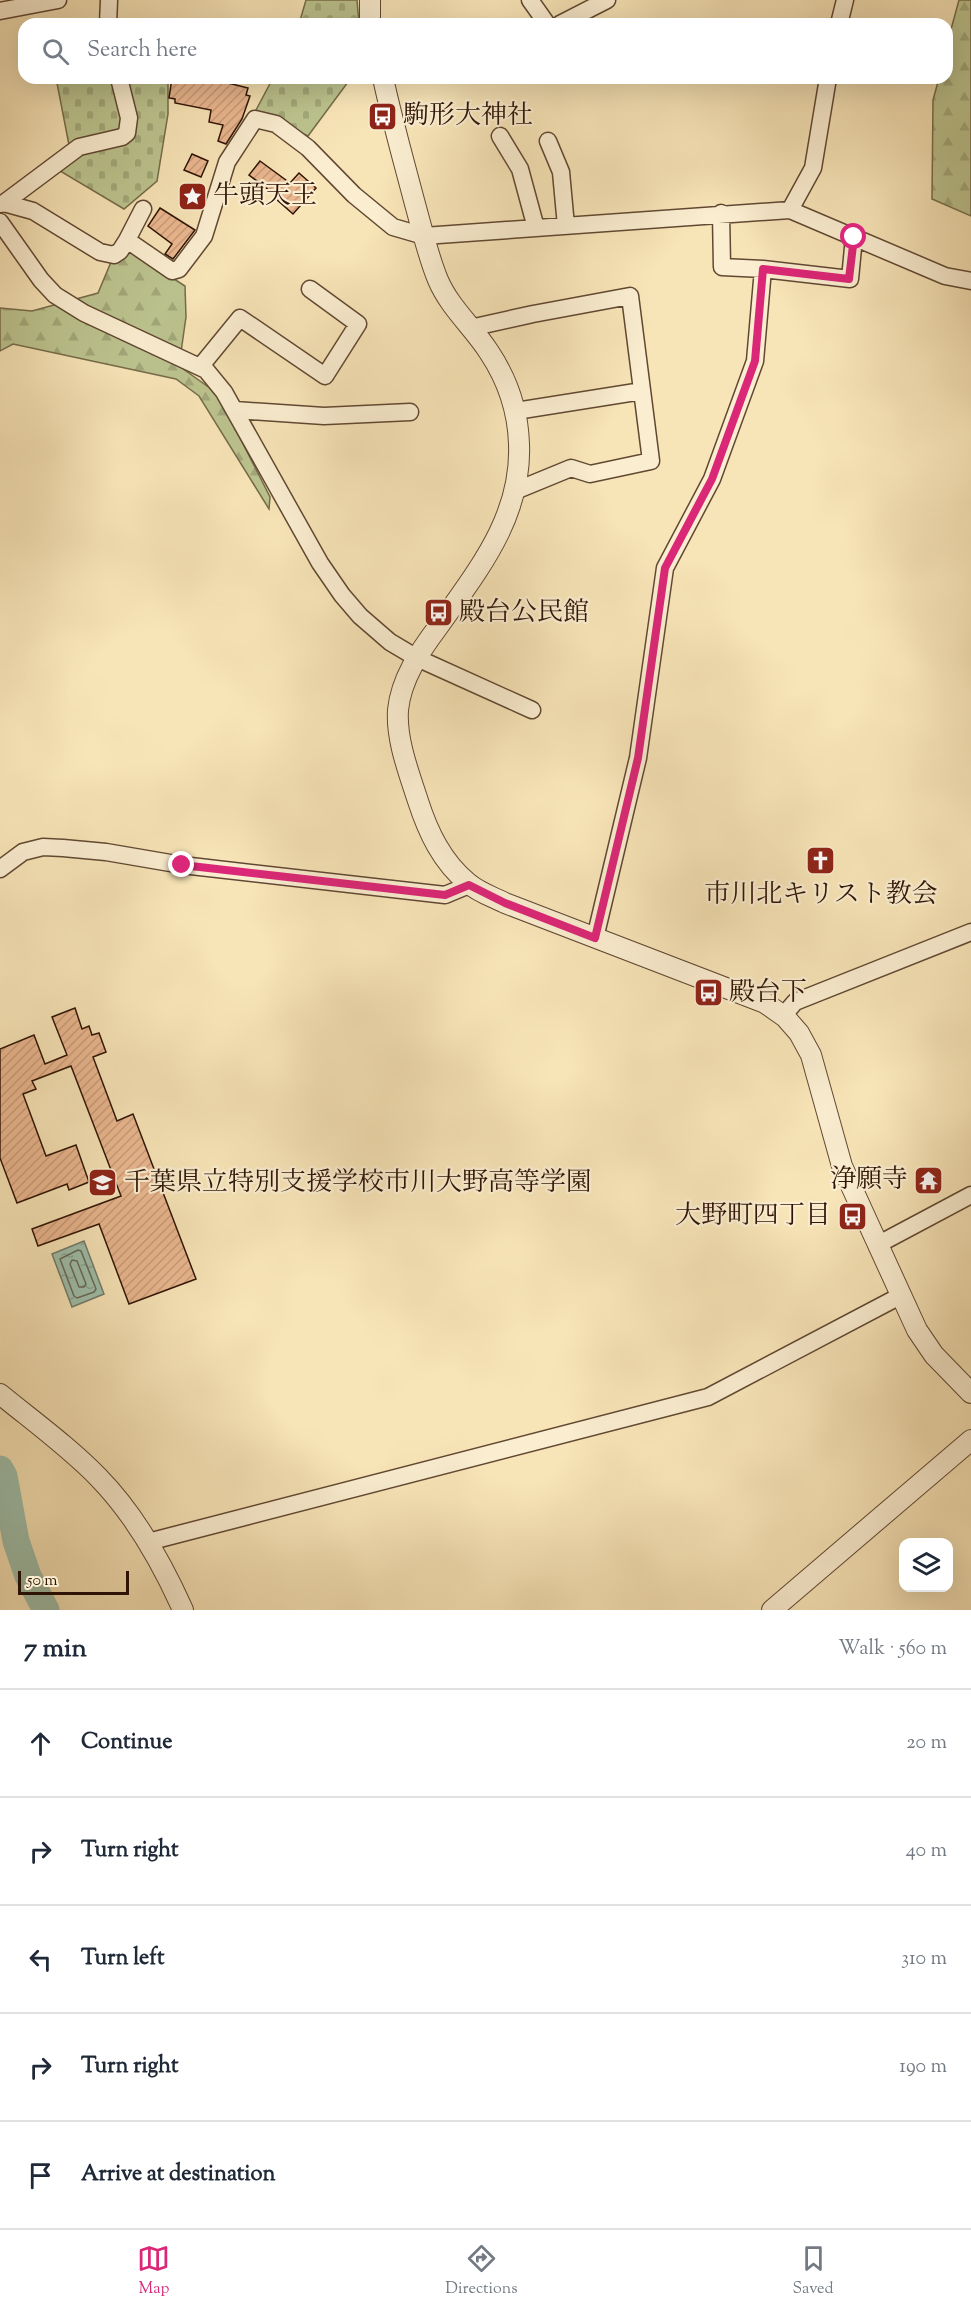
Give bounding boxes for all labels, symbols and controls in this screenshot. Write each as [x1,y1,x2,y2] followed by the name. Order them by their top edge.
[18,18,953,84] search box
[39,35,72,68] icon: search
[87,35,197,67] text: Search here
[403,98,533,135] place label: 駒形大神社
[366,100,398,132] bus stop icon: 駒形大神社
[213,178,317,215] place label: 牛頭天王
[176,180,208,212] place icon: 牛頭天王
[840,223,866,249] route start
[459,595,589,632] place label: 殿台公民館
[422,597,454,629] bus stop icon: 殿台公民館
[805,845,837,877] church icon: 市川北キリスト教会
[168,851,194,877] route end
[704,877,938,914] place label: 市川北キリスト教会
[729,975,807,1012] place label: 殿台下
[692,977,724,1009] bus stop icon: 殿台下
[830,1162,908,1199] place label: 浄願寺
[913,1164,945,1196] temple icon: 浄願寺
[124,1165,592,1202] place label: 千葉県立特別支援学校市川大野高等学園
[87,1167,119,1199] school or university icon: 千葉県立特別支援学校市川大野高等学園
[675,1198,831,1235] place label: 大野町四丁目
[836,1200,868,1232] bus stop icon: 大野町四丁目
[899,1538,953,1592] map controls
[899,1538,953,1592] button: layers
[18,1568,129,1596] scale bar
[27,1570,58,1593] text: 50 m
[24,1631,87,1668] text: 7 min
[838,1635,947,1664] text: Walk · 560 m
[24,1727,57,1760] icon: ahead
[81,1727,172,1759] text: Continue
[906,1729,947,1758] text: 20 m
[24,1835,57,1868] icon: right
[81,1835,178,1867] text: Turn right
[906,1837,947,1866] text: 40 m
[24,1943,57,1976] icon: left
[81,1943,164,1975] text: Turn left
[901,1945,947,1974] text: 310 m
[24,2051,57,2084] icon: right
[81,2051,178,2083] text: Turn right
[899,2053,947,2082] text: 190 m
[24,2159,57,2192] icon: arrive
[81,2159,276,2191] text: Arrive at destination
[137,2242,170,2301] tab: Map
[445,2242,518,2301] tab: Directions
[792,2242,834,2301] tab: Saved

